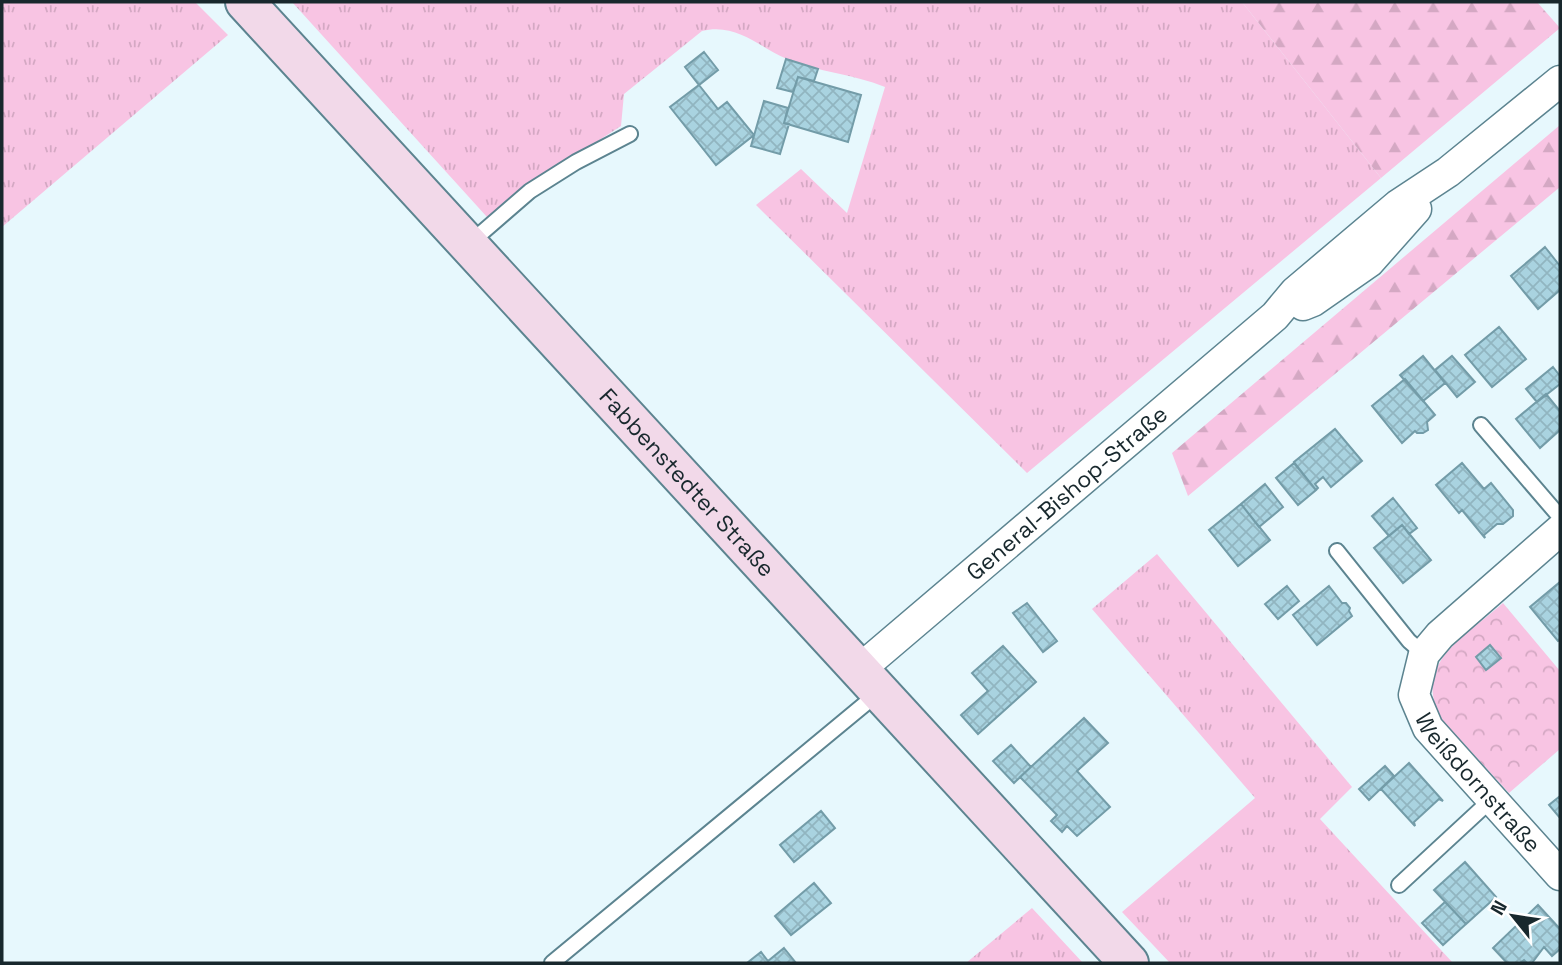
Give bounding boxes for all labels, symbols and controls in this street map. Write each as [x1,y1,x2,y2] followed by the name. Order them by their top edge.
[593,382,781,583] street label: Fabbenstedter Straße
[960,399,1174,587] street label: General-Bishop-Straße
[1408,708,1548,859] street label: Weißdornstraße
[1478,881,1548,951] north arrow
[1485,896,1513,920] text: N

